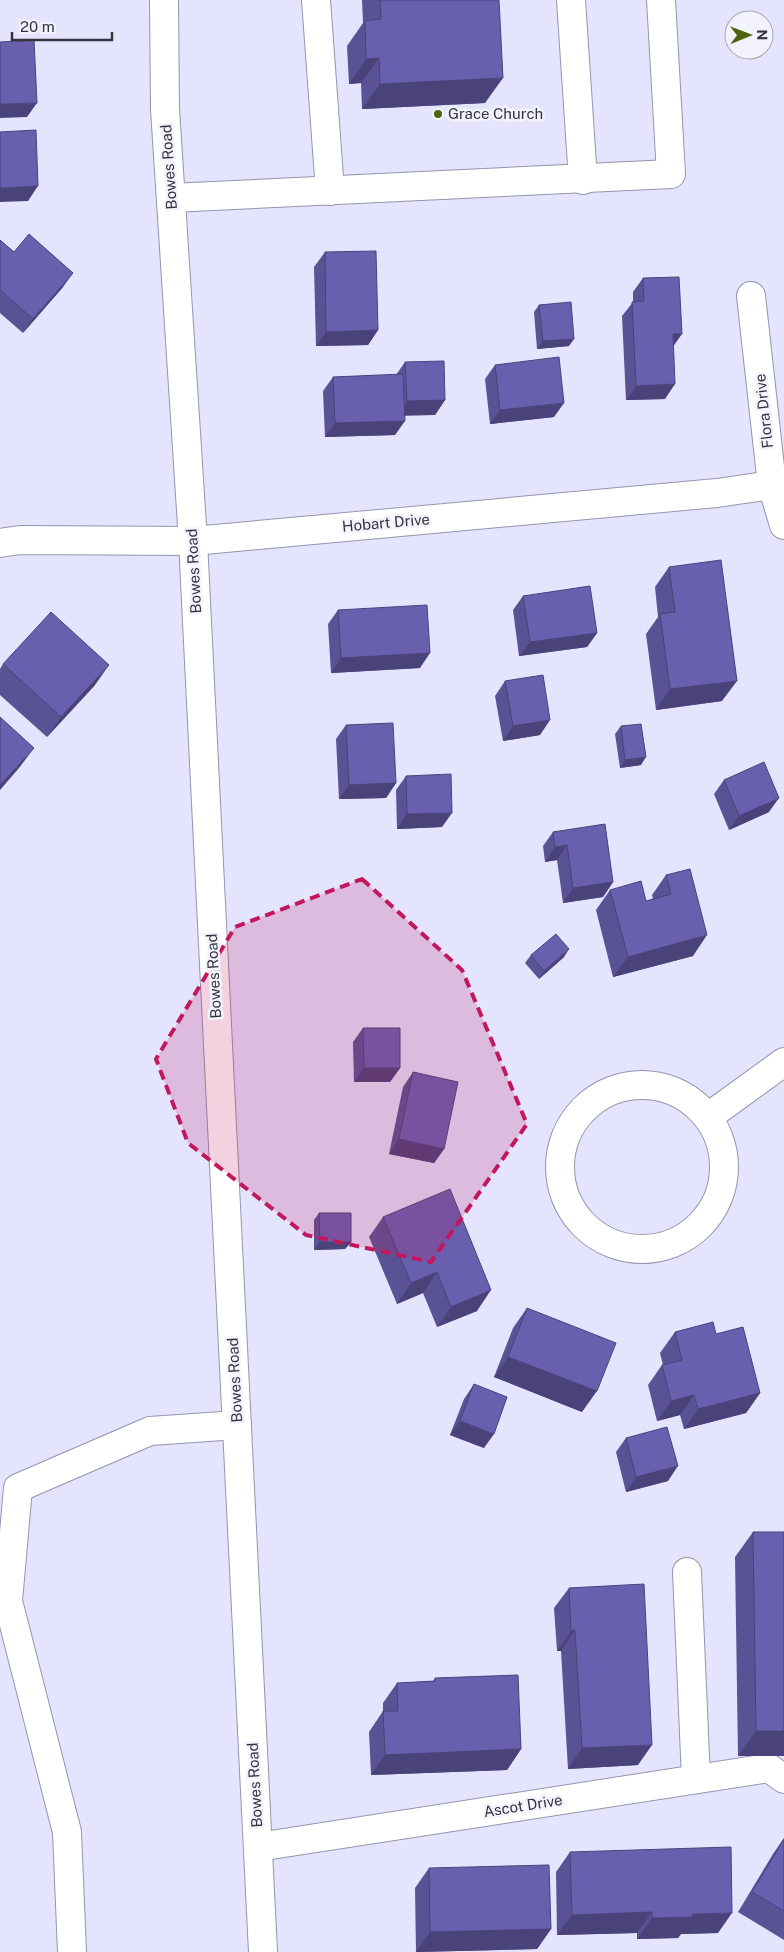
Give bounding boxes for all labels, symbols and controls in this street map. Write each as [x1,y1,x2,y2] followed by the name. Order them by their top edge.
[12,10,112,42] scale bar
[724,10,774,60] north arrow
[20,18,55,35] text: 20 m
[754,29,770,40] text: N
[448,105,543,122] place label: Grace Church
[432,108,444,120] marker: Grace Church
[157,124,180,210] street label: Bowes Road
[751,373,776,449] street label: Flora Drive
[341,510,431,535] street label: Hobart Drive
[183,528,204,614] street label: Bowes Road
[203,933,224,1019] street label: Bowes Road
[224,1337,245,1423] street label: Bowes Road
[244,1742,265,1828] street label: Bowes Road
[482,1791,564,1820] street label: Ascot Drive

